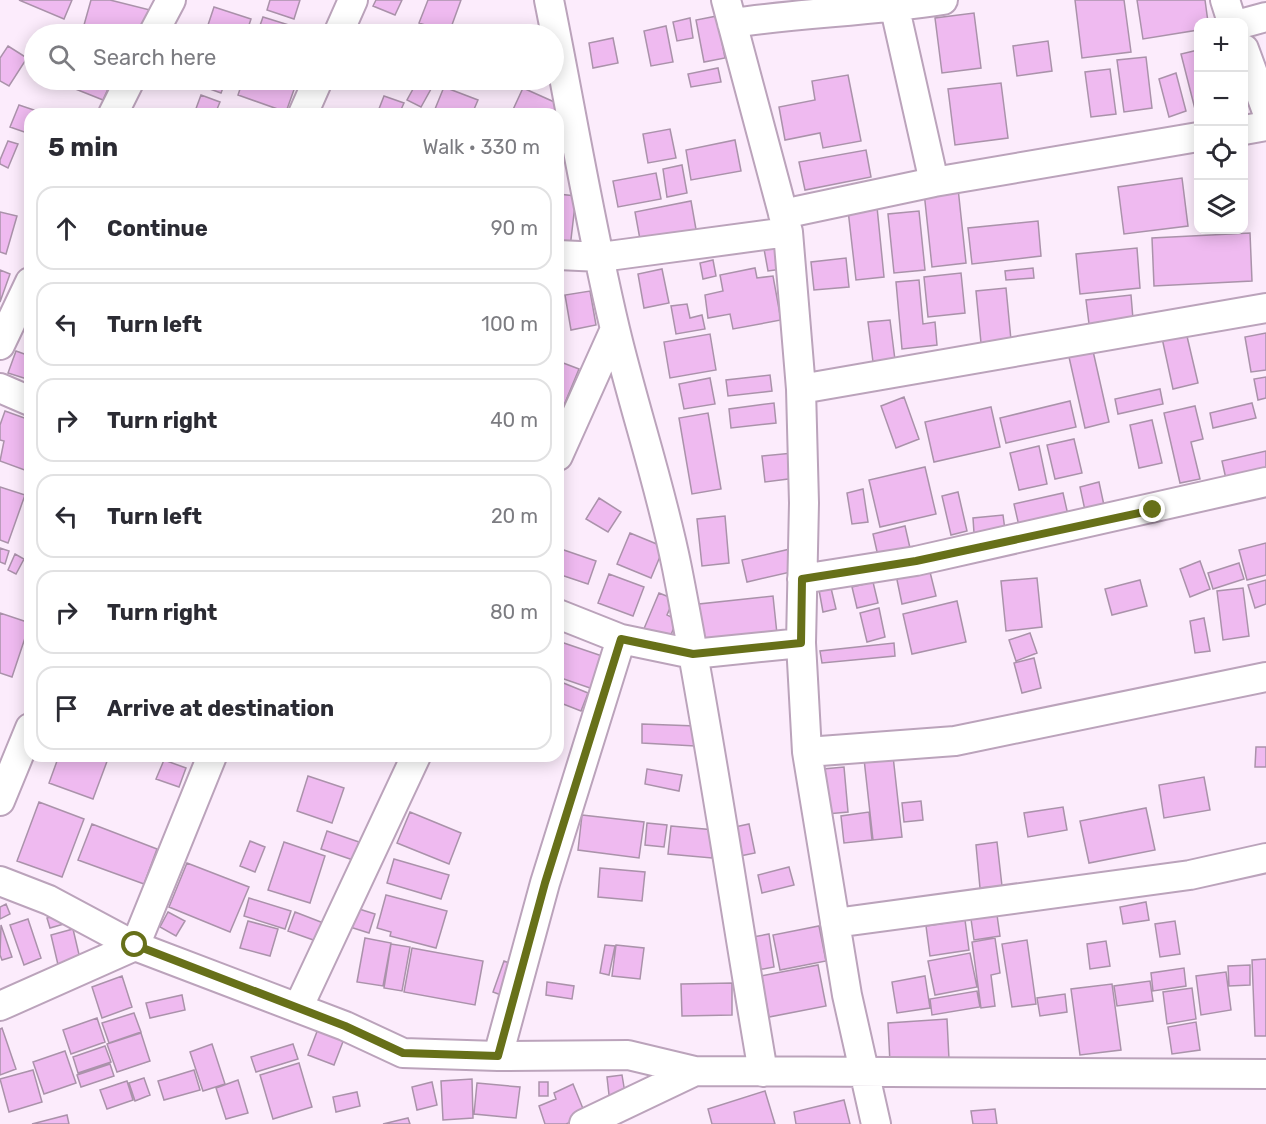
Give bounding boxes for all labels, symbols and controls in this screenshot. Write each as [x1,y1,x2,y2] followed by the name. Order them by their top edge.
[1194,18,1248,234] map controls
[1194,18,1248,72] button: +
[24,24,564,90] search box
[45,41,78,74] icon: search
[93,44,216,71] text: Search here
[1194,72,1248,126] button: −
[1194,126,1248,180] button: locate
[48,132,118,163] text: 5 min
[423,135,540,159] text: Walk · 330 m
[1194,180,1248,234] button: layers
[50,212,83,245] icon: ahead
[107,215,208,242] text: Continue
[491,216,538,240] text: 90 m
[50,308,83,341] icon: left
[107,311,202,338] text: Turn left
[481,312,538,336] text: 100 m
[50,404,83,437] icon: right
[107,407,217,434] text: Turn right
[490,408,538,432] text: 40 m
[1139,496,1165,522] route end
[50,500,83,533] icon: left
[107,503,202,530] text: Turn left
[491,504,538,528] text: 20 m
[50,596,83,629] icon: right
[107,599,217,626] text: Turn right
[490,600,538,624] text: 80 m
[50,692,83,725] icon: arrive
[107,695,334,722] text: Arrive at destination
[121,931,147,957] route start

